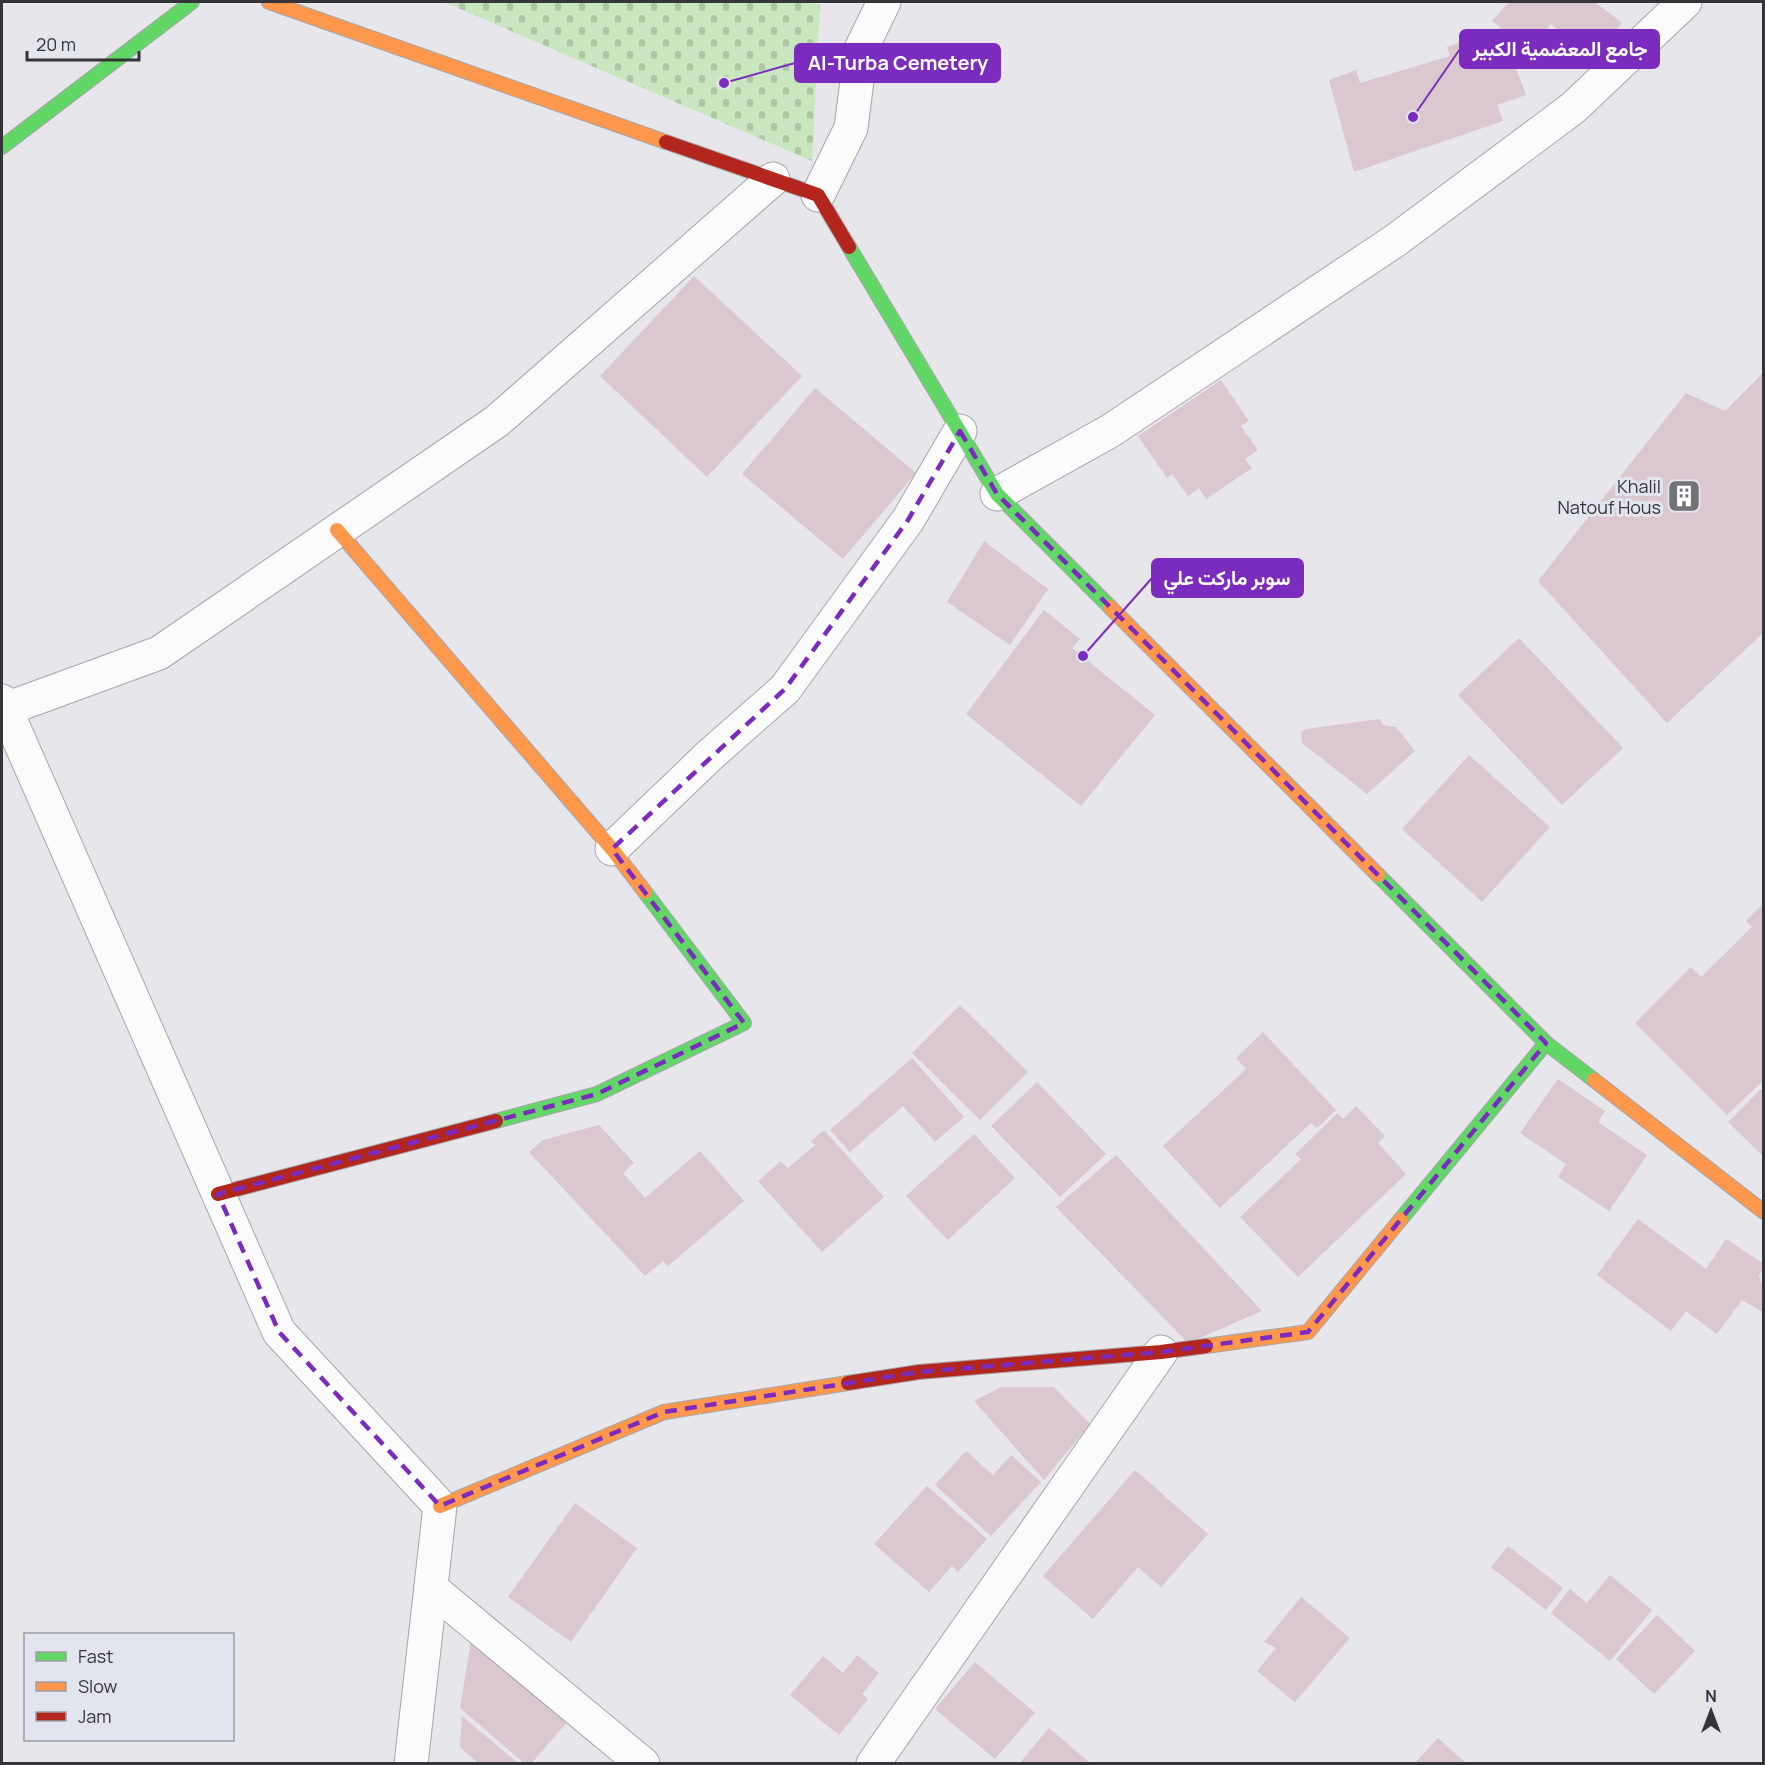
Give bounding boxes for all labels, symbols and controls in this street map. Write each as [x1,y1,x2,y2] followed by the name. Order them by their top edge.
[27,24,140,62] scale bar
[1460,30,1659,68] callout: جامع المعضمية الكبير
[36,32,76,56] text: 20 m
[1471,35,1648,63] text: جامع المعضمية الكبير
[795,44,1000,82] callout: Al-Turba Cemetery
[808,49,989,76] text: Al-Turba Cemetery
[1557,474,1661,519] place label: Khalil Natouf Hous
[1666,478,1702,514] building icon: Khalil Natouf Hous
[1152,559,1303,597] callout: سوبر ماركت علي
[1164,564,1290,595] text: سوبر ماركت علي
[24,1633,234,1741] legend
[78,1644,113,1668] text: Fast
[78,1674,118,1698] text: Slow
[1681,1681,1741,1741] north arrow
[1705,1685,1717,1707] text: N
[78,1704,112,1728] text: Jam

